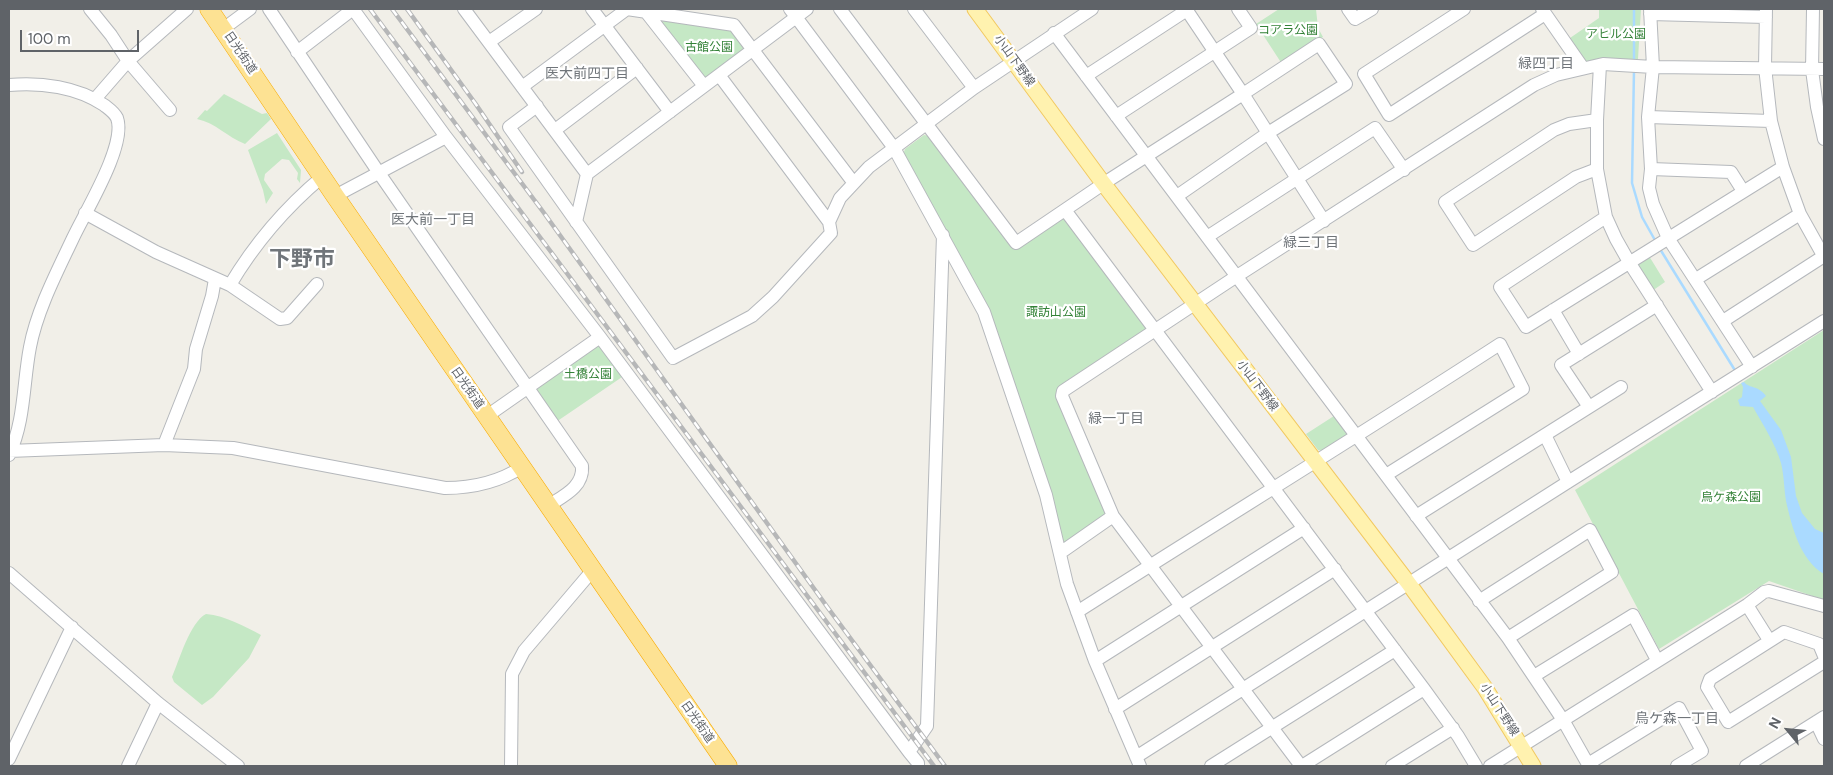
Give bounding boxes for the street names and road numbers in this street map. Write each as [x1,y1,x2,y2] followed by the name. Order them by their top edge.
[221,29,259,77] street label: 日光街道
[991,32,1037,90] street label: 小山下野線
[1233,358,1281,414] street label: 小山下野線
[447,364,487,412] street label: 日光街道
[1477,681,1521,739] street label: 小山下野線
[677,698,717,746] street label: 日光街道

